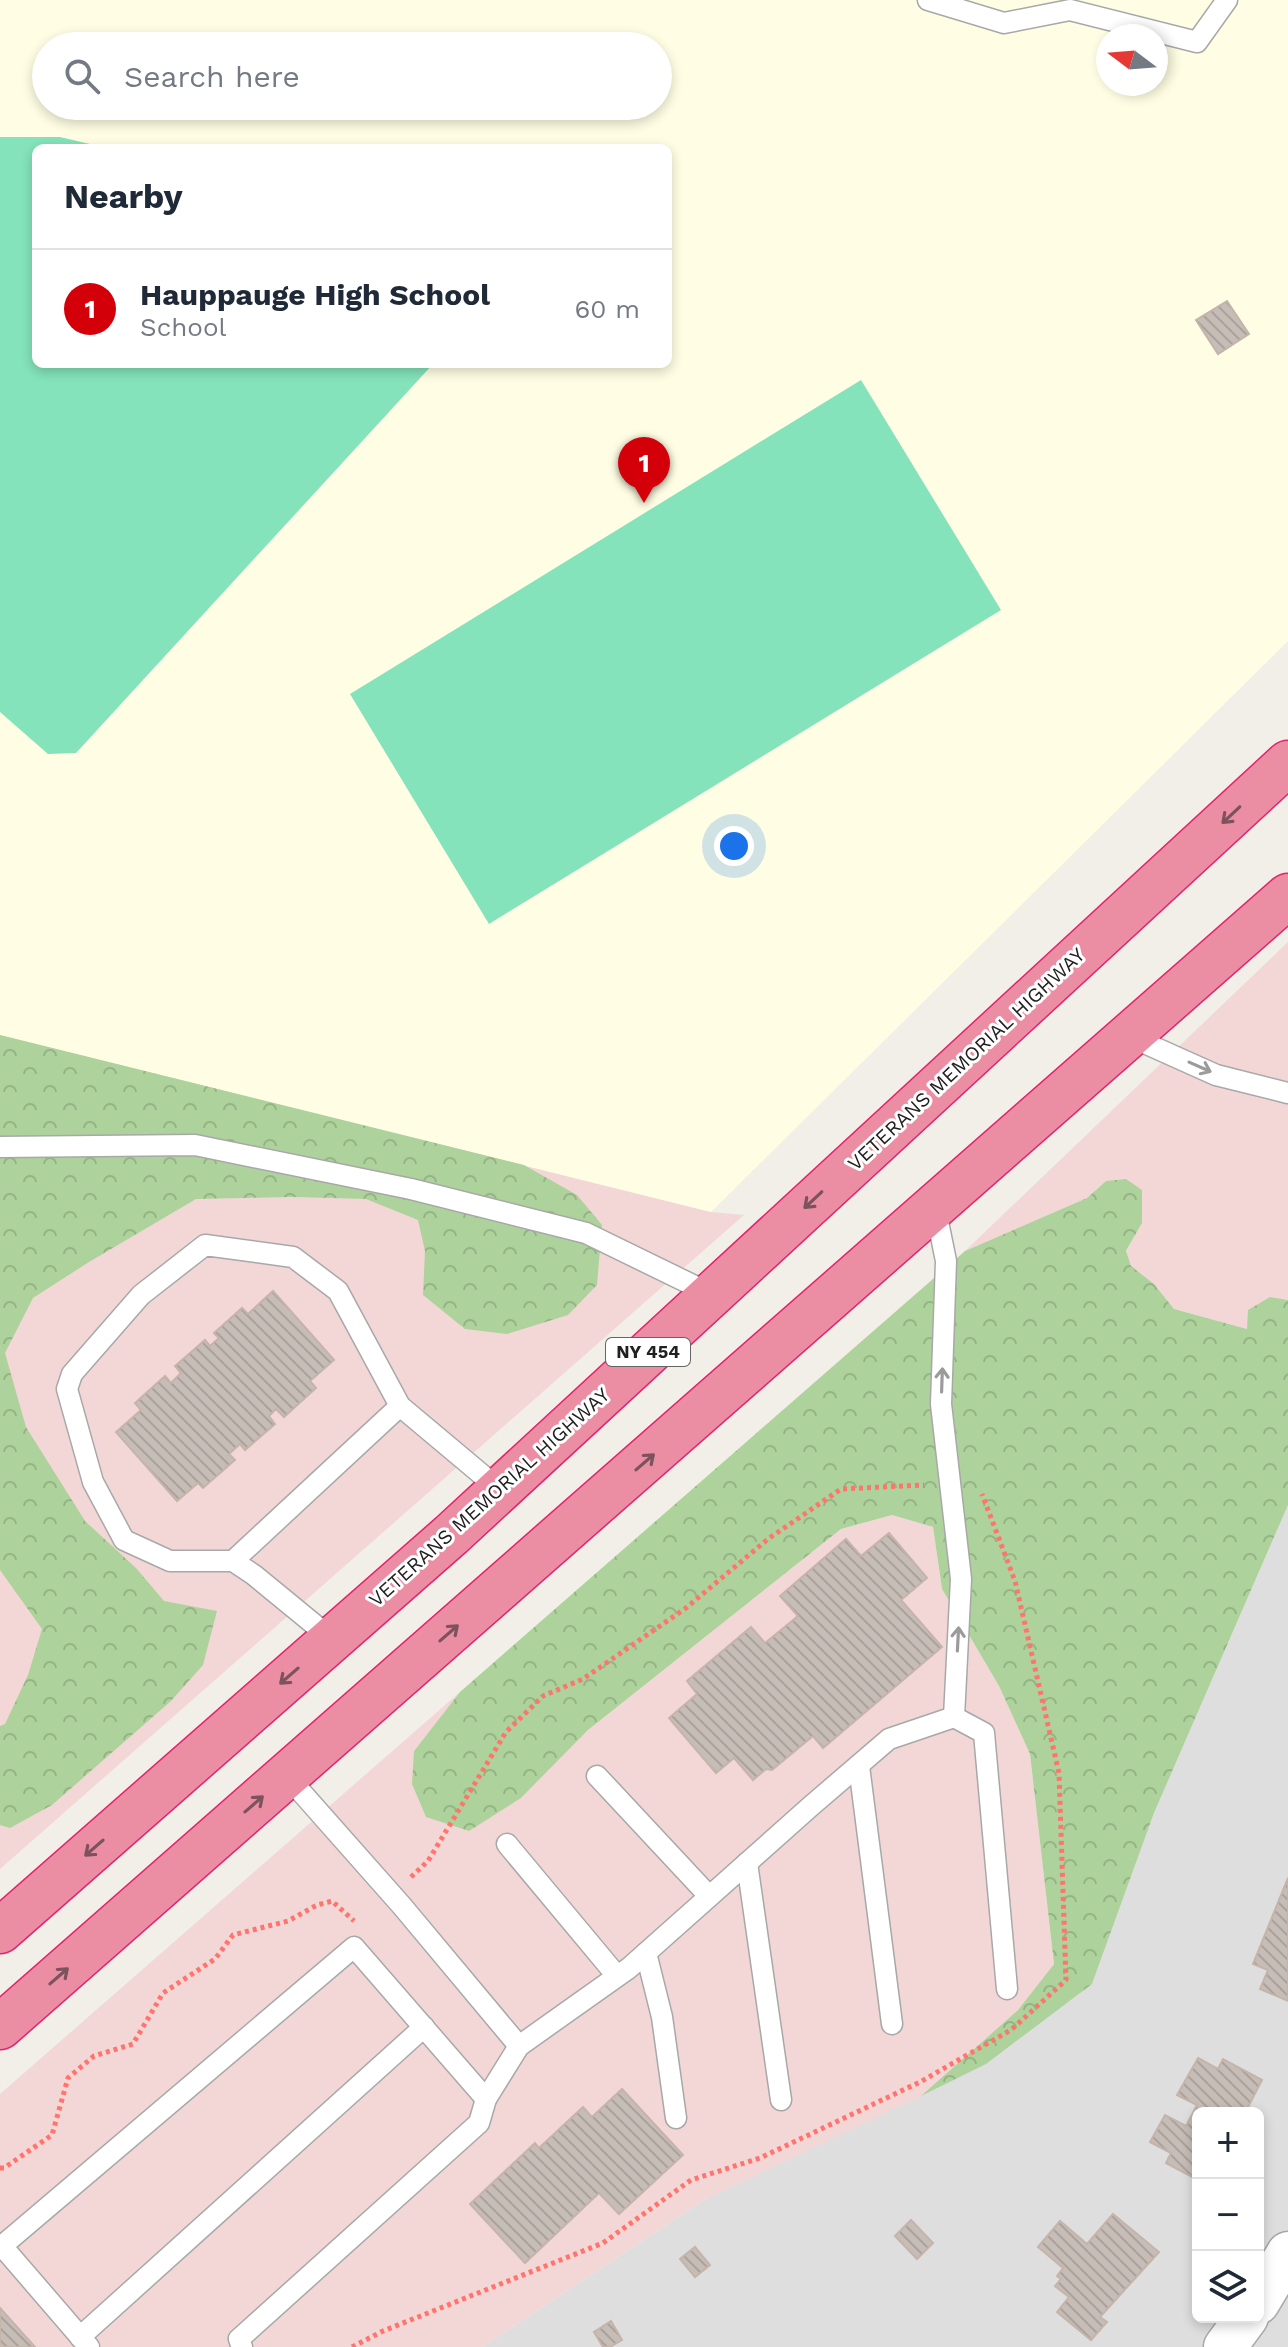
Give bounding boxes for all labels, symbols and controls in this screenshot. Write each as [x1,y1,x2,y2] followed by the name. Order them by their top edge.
[1096,24,1168,96] north arrow
[32,32,672,120] search box
[60,54,104,98] icon: search
[124,59,300,94] text: Search here
[64,176,183,216] text: Nearby
[140,277,490,312] text: Hauppauge High School
[84,294,96,324] text: 1
[574,294,640,324] text: 60 m
[140,312,226,342] text: School
[618,437,670,503] pin: 1
[1221,806,1241,824] one-way arrow
[714,826,754,866] your location
[842,942,1090,1175] street label: VETERANS MEMORIAL HIGHWAY
[1187,1061,1212,1076] one-way arrow
[803,1191,823,1210] one-way arrow
[606,1338,690,1366] road number: NY 454
[934,1367,949,1394] one-way arrow
[364,1382,615,1611] street label: VETERANS MEMORIAL HIGHWAY
[634,1453,654,1471] one-way arrow
[439,1624,459,1642] one-way arrow
[951,1626,966,1653] one-way arrow
[280,1667,300,1685] one-way arrow
[244,1796,264,1814] one-way arrow
[84,1839,104,1857] one-way arrow
[48,1967,68,1985] one-way arrow
[1192,2107,1264,2323] map controls
[1192,2107,1264,2179] button: +
[1192,2179,1264,2251] button: −
[1192,2251,1264,2323] button: layers

